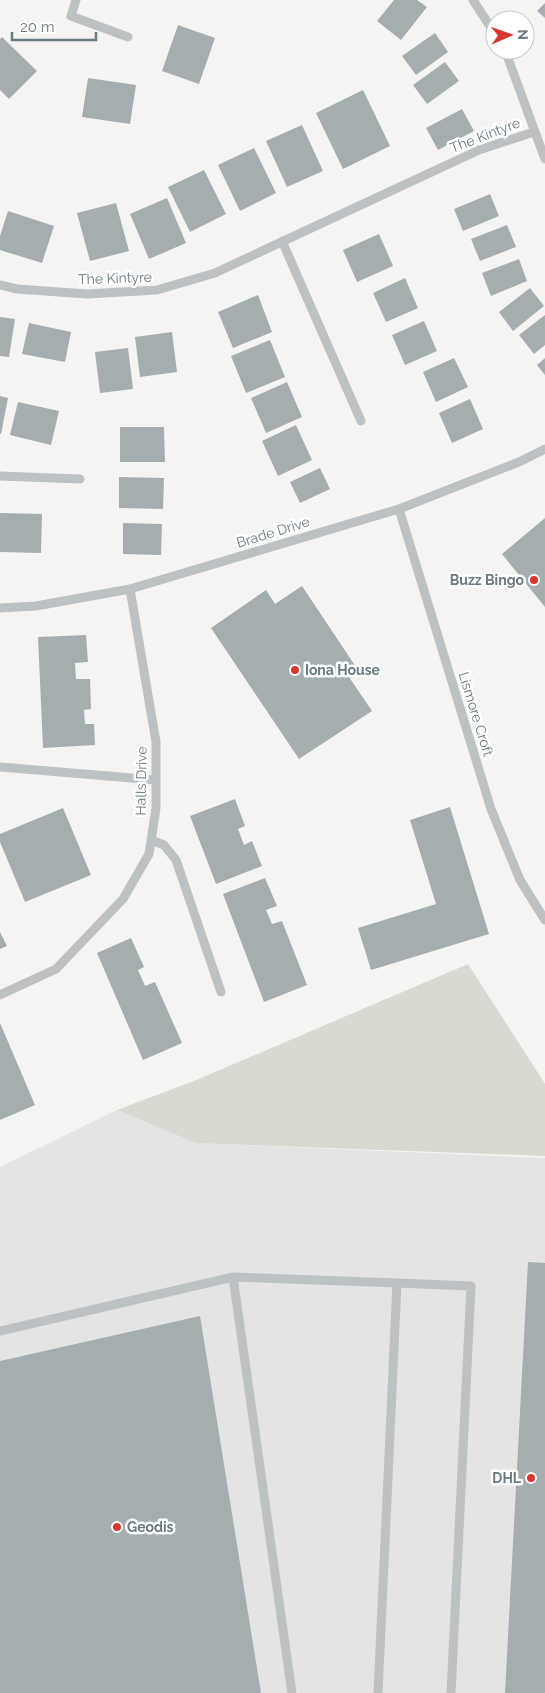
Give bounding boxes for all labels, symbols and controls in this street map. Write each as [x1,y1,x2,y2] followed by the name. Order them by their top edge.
[12,10,96,42] scale bar
[485,10,535,60] north arrow
[20,18,55,36] text: 20 m
[515,29,531,40] text: N
[448,114,522,156] street label: The Kintyre
[78,269,152,287] street label: The Kintyre
[234,513,312,551] street label: Brade Drive
[450,572,525,588] place label: Buzz Bingo
[528,574,540,586] marker: Buzz Bingo
[305,662,381,678] place label: Iona House
[289,664,301,676] marker: Iona House
[456,670,497,758] street label: Lismore Croft
[132,746,150,816] street label: Halls Drive
[492,1470,522,1486] place label: DHL
[525,1472,537,1484] marker: DHL
[127,1519,174,1535] place label: Geodis
[111,1521,123,1533] marker: Geodis

